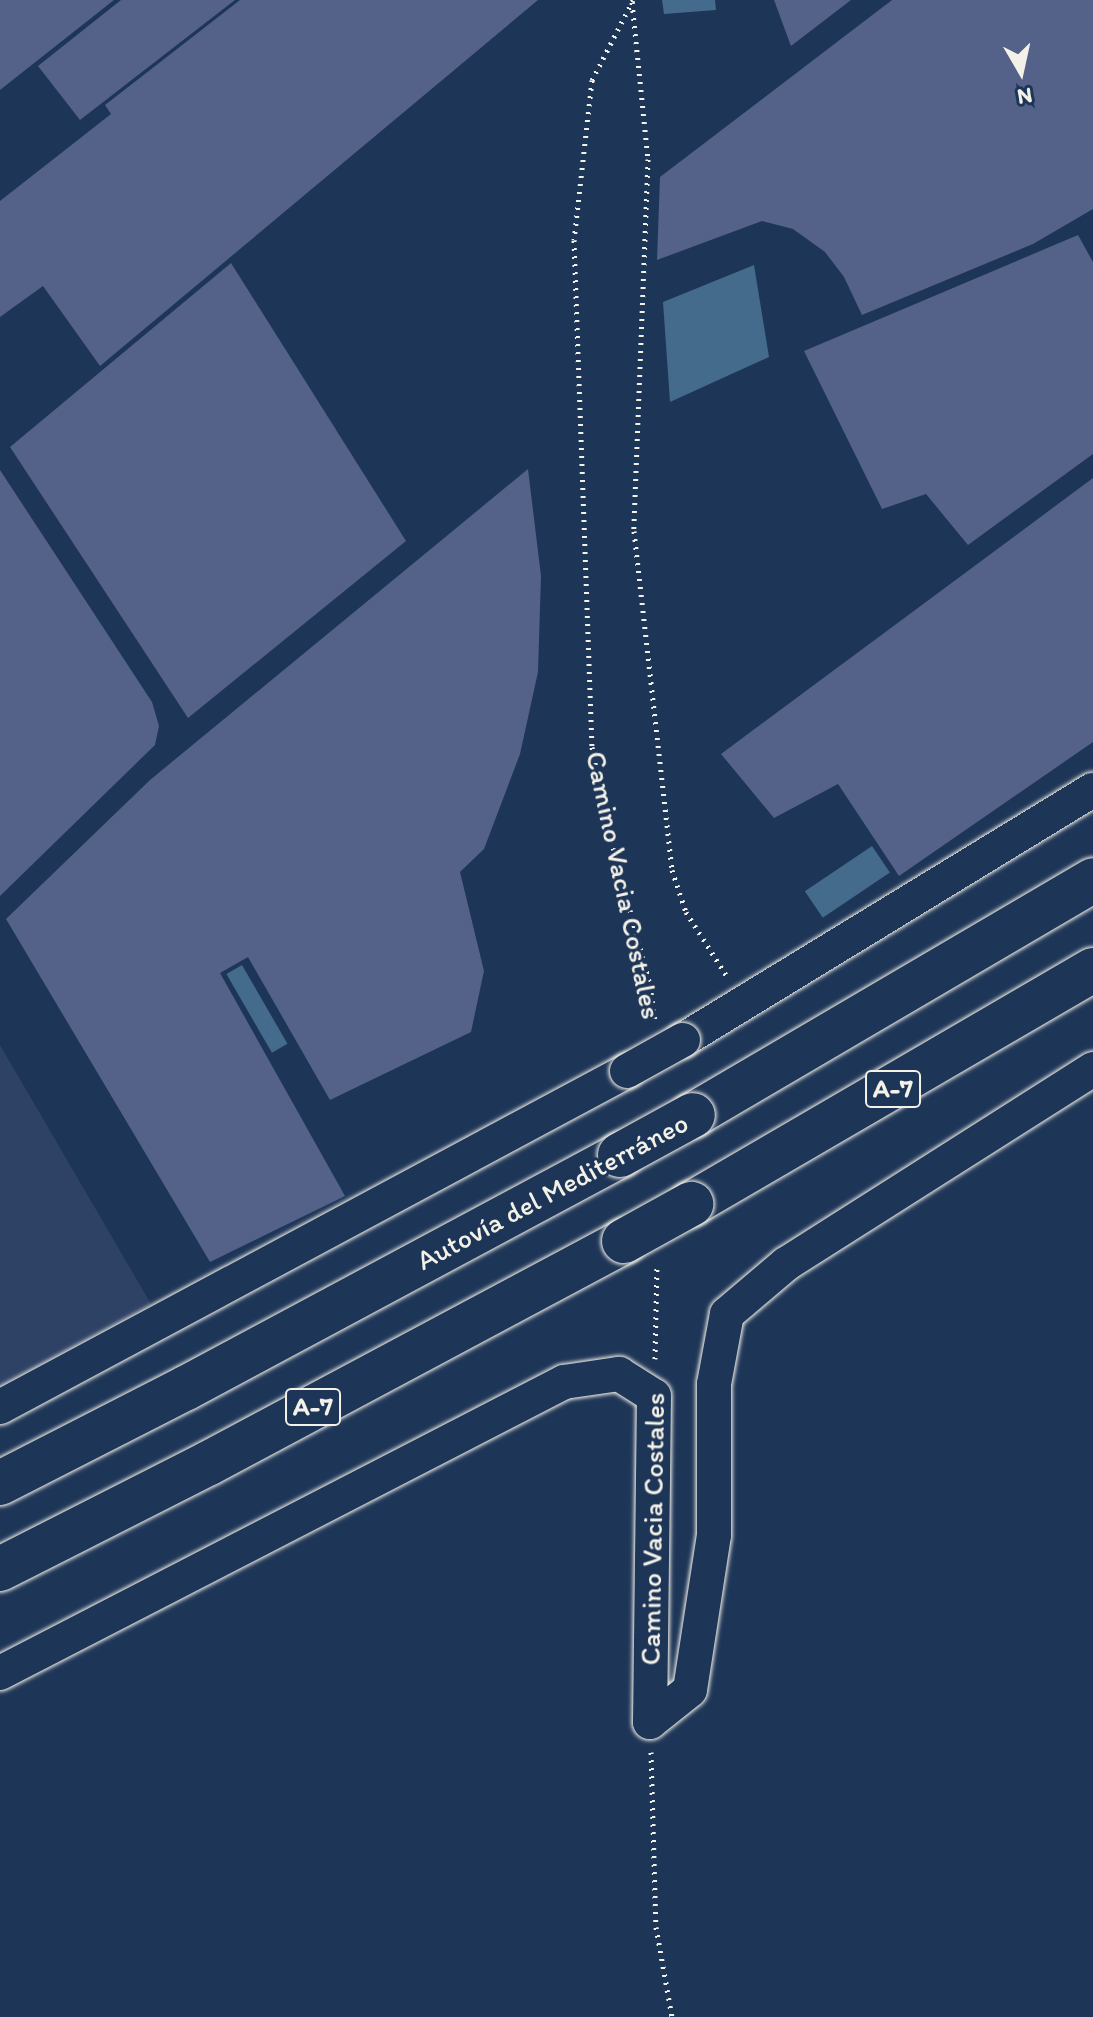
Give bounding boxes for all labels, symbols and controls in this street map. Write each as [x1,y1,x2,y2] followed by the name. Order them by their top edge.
[981,32,1061,112] north arrow
[1015,82,1034,111] text: N
[579,748,669,1022] street label: Camino Vacia Costales
[865,1067,921,1111] road number: A-7
[410,1105,694,1277] street label: Autovía del Mediterráneo
[285,1385,341,1429] road number: A-7
[633,1392,671,1666] street label: Camino Vacia Costales

